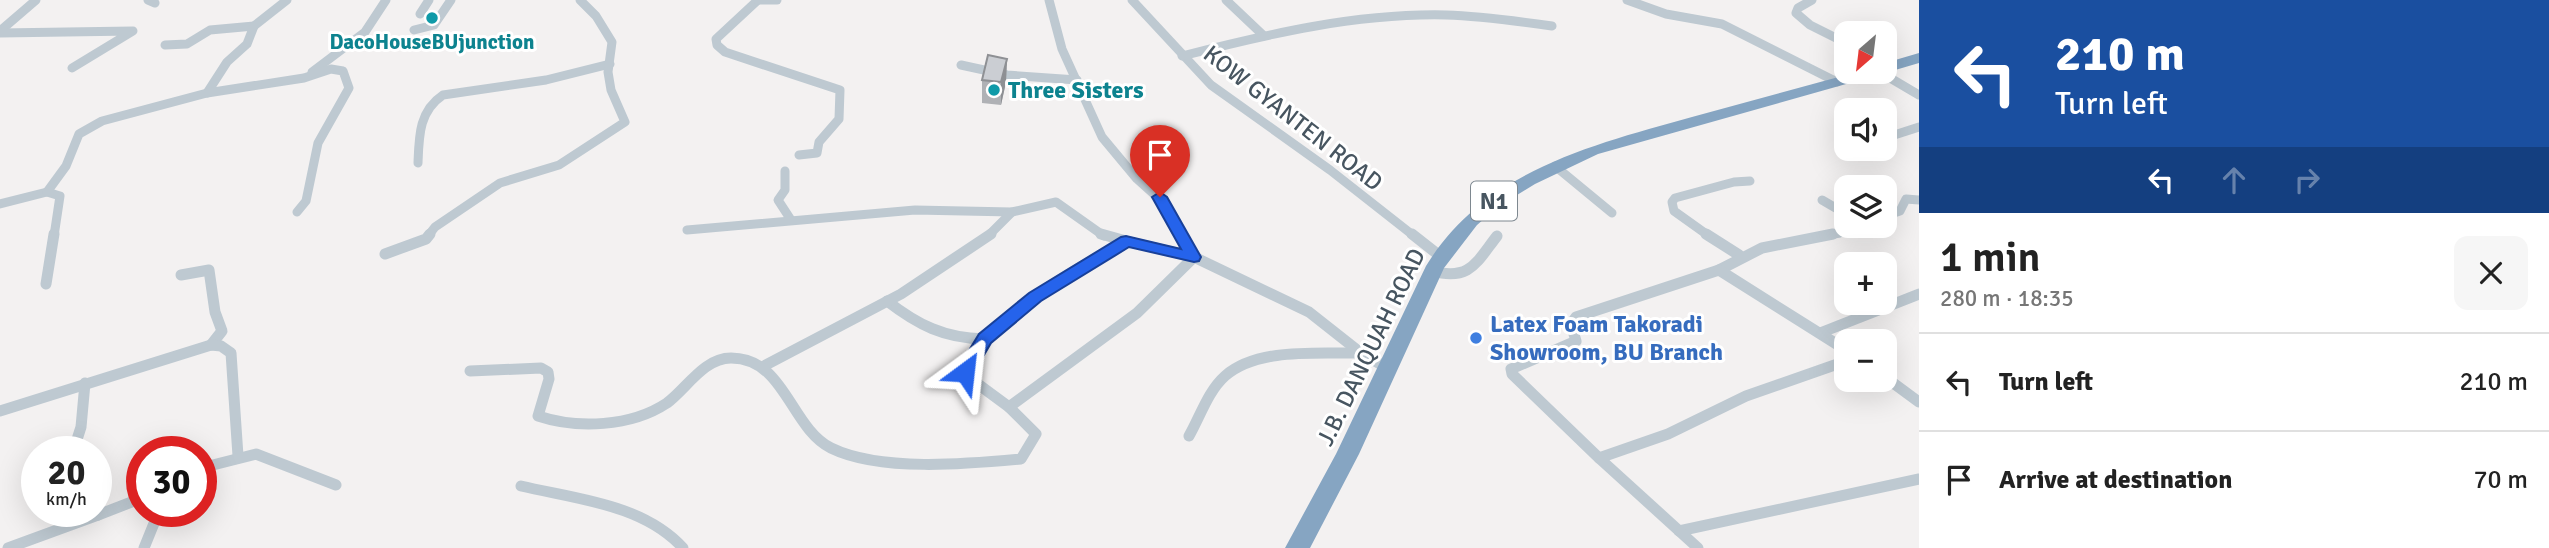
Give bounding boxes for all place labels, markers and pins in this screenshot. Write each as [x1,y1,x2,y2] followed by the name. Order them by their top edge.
[424,10,440,26] marker: DacoHouseBUjunction
[330,29,534,55] place label: DacoHouseBUjunction
[1008,75,1144,105] place label: Three Sisters
[986,82,1002,98] marker: Three Sisters
[1130,125,1190,197] pin
[1490,309,1723,367] place label: Latex Foam Takoradi Showroom, BU Branch
[1468,330,1484,346] marker: Latex Foam Takoradi Showroom, BU Branch

